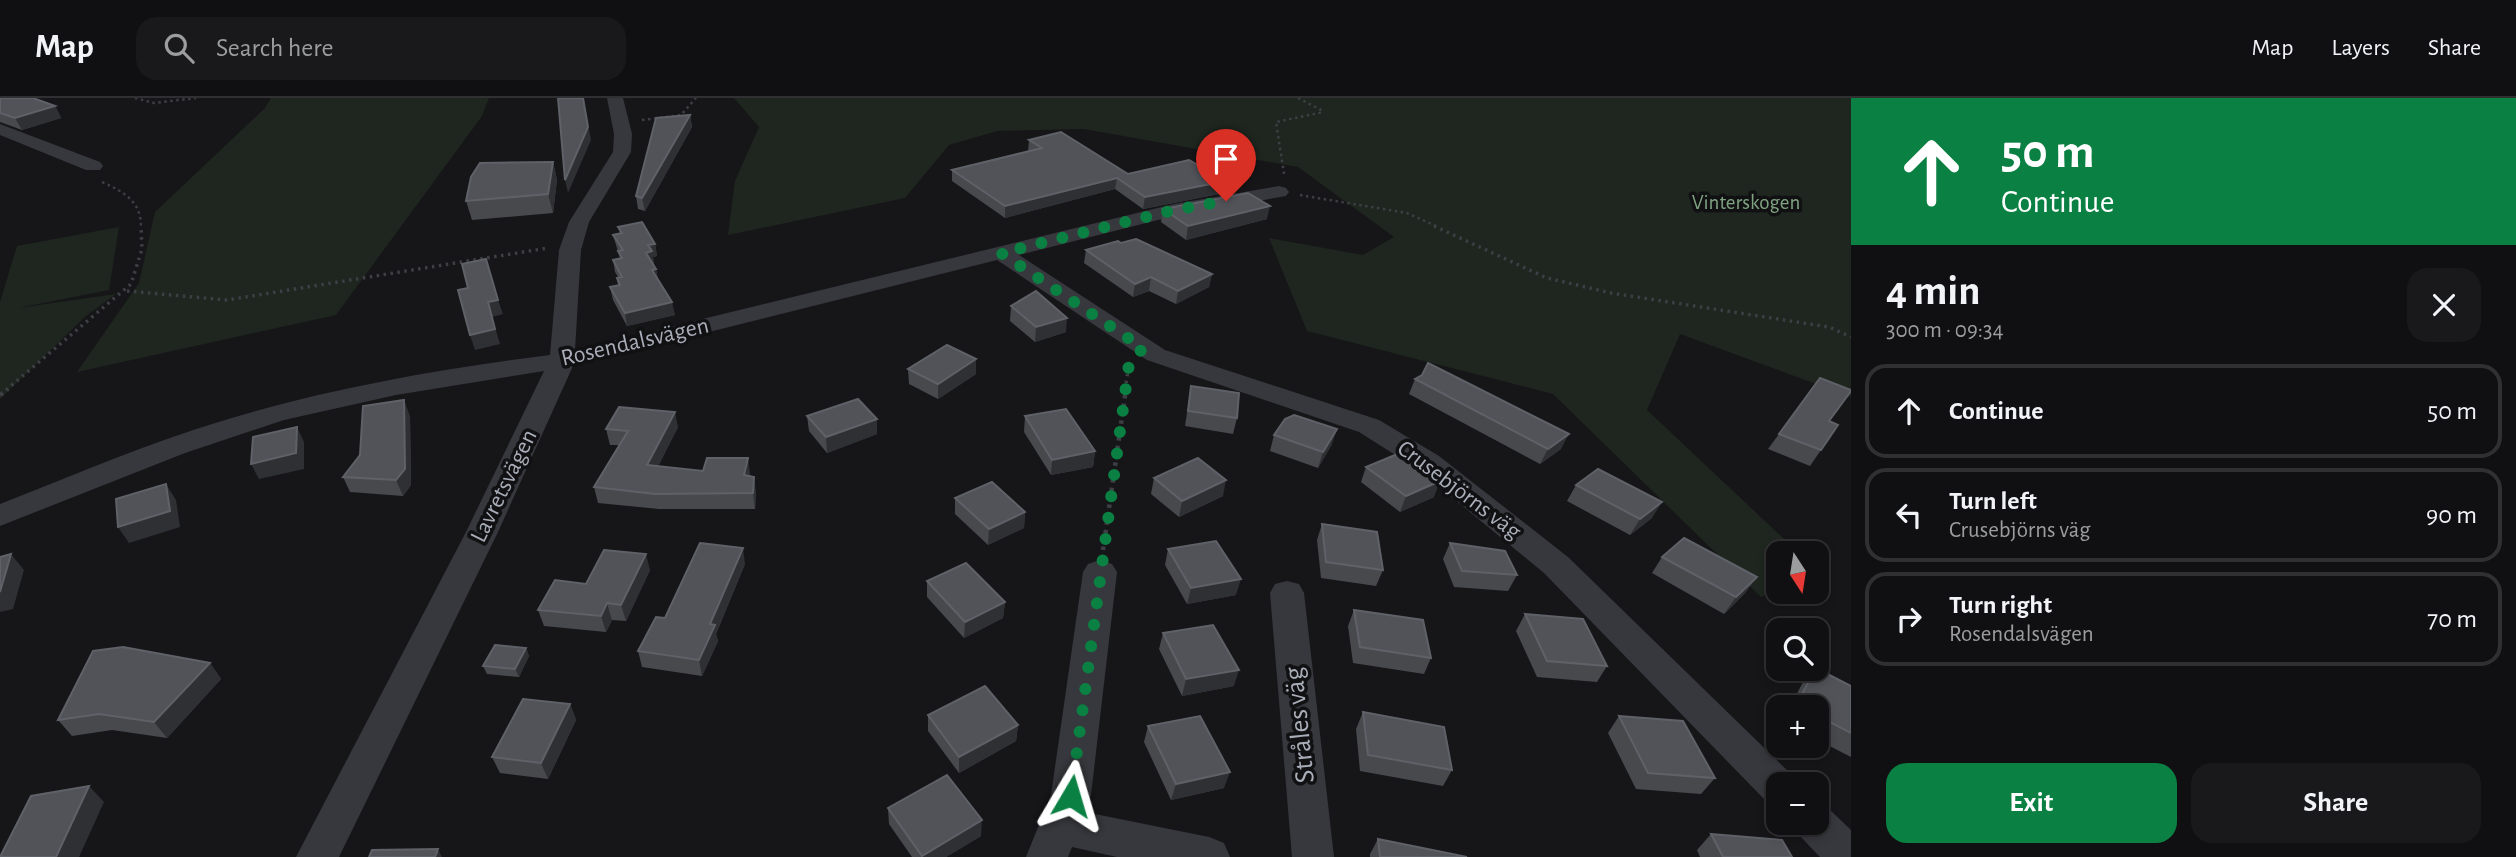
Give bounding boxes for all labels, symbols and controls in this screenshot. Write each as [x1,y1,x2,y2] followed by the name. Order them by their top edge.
[136,17,626,80] search box
[160,29,198,67] icon: search
[35,31,94,64] text: Map
[216,35,334,61] text: Search here
[2251,36,2293,60] text: Map
[2331,36,2390,60] text: Layers
[2428,36,2481,60] text: Share
[1886,126,1977,217] icon: ahead
[2001,128,2095,177] text: 50 m
[1196,129,1256,201] pin
[1207,140,1245,178] icon: arrive
[2001,186,2114,218] text: Continue
[1692,192,1800,213] park label: Vinterskogen
[2407,268,2481,342] button: close
[1886,270,1981,312] text: 4 min
[559,313,711,371] street label: Rosendalsvägen
[1886,319,2004,342] text: 300 m · 09:34
[1890,392,1928,430] icon: ahead
[1949,398,2044,424] text: Continue
[2427,398,2477,424] text: 50 m
[466,426,542,546] street label: Lavretsvägen
[1393,436,1525,544] street label: Crusebjörns väg
[1949,488,2037,514] text: Turn left
[1890,496,1928,534] icon: left
[2426,502,2477,528] text: 90 m
[1949,519,2091,542] text: Crusebjörns väg
[1766,541,1829,604] north arrow
[1766,541,1829,835] map controls
[1949,592,2052,618] text: Turn right
[1890,600,1928,638] icon: right
[2427,606,2477,632] text: 70 m
[1766,618,1829,681] button: search
[1949,623,2094,646] text: Rosendalsvägen
[1280,665,1320,784] street label: Stråles väg
[1766,695,1829,758] button: +
[1034,759,1108,833] position arrow
[1886,763,2177,843] button: Exit
[2191,763,2481,843] button: Share
[1766,772,1829,835] button: −

